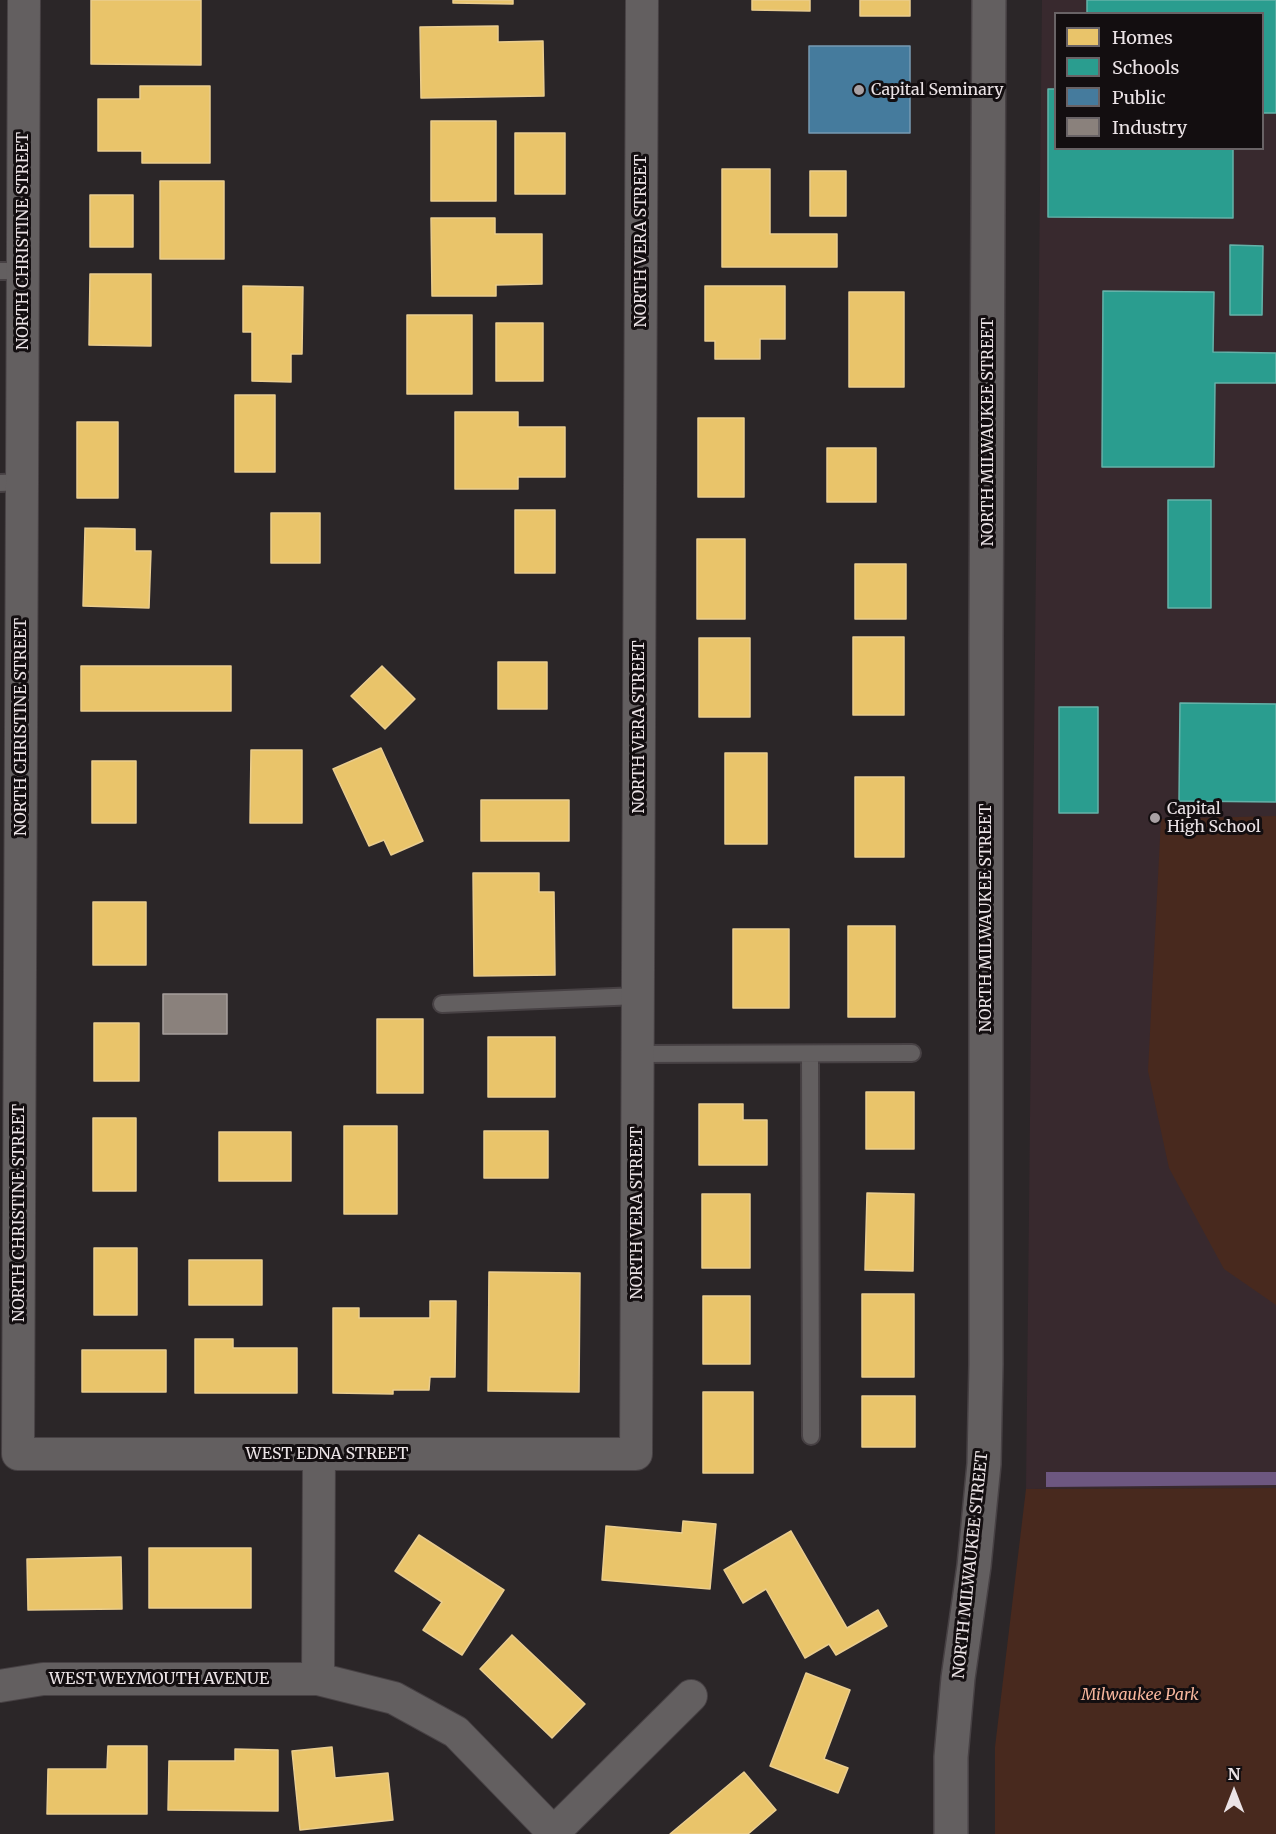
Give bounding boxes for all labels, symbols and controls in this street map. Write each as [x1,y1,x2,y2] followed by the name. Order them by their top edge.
[1054,12,1264,150] legend
[1112,26,1173,49] text: Homes
[1112,56,1179,79] text: Schools
[871,80,1004,100] place label: Capital Seminary
[852,83,866,97] marker: Capital Seminary
[1112,86,1166,109] text: Public
[1112,116,1187,139] text: Industry
[13,132,33,350] street label: NORTH CHRISTINE STREET
[631,154,651,328] street label: NORTH VERA STREET
[978,318,998,546] street label: NORTH MILWAUKEE STREET
[11,618,31,836] street label: NORTH CHRISTINE STREET
[629,640,649,814] street label: NORTH VERA STREET
[1167,799,1261,837] place label: Capital High School
[976,804,996,1032] street label: NORTH MILWAUKEE STREET
[1148,811,1162,825] marker: Capital High School
[9,1104,29,1322] street label: NORTH CHRISTINE STREET
[627,1126,647,1300] street label: NORTH VERA STREET
[246,1444,408,1464] street label: WEST EDNA STREET
[950,1450,992,1680] street label: NORTH MILWAUKEE STREET
[49,1669,269,1689] street label: WEST WEYMOUTH AVENUE
[1081,1685,1199,1705] park label: Milwaukee Park
[1204,1762,1264,1822] north arrow
[1228,1764,1240,1784] text: N

